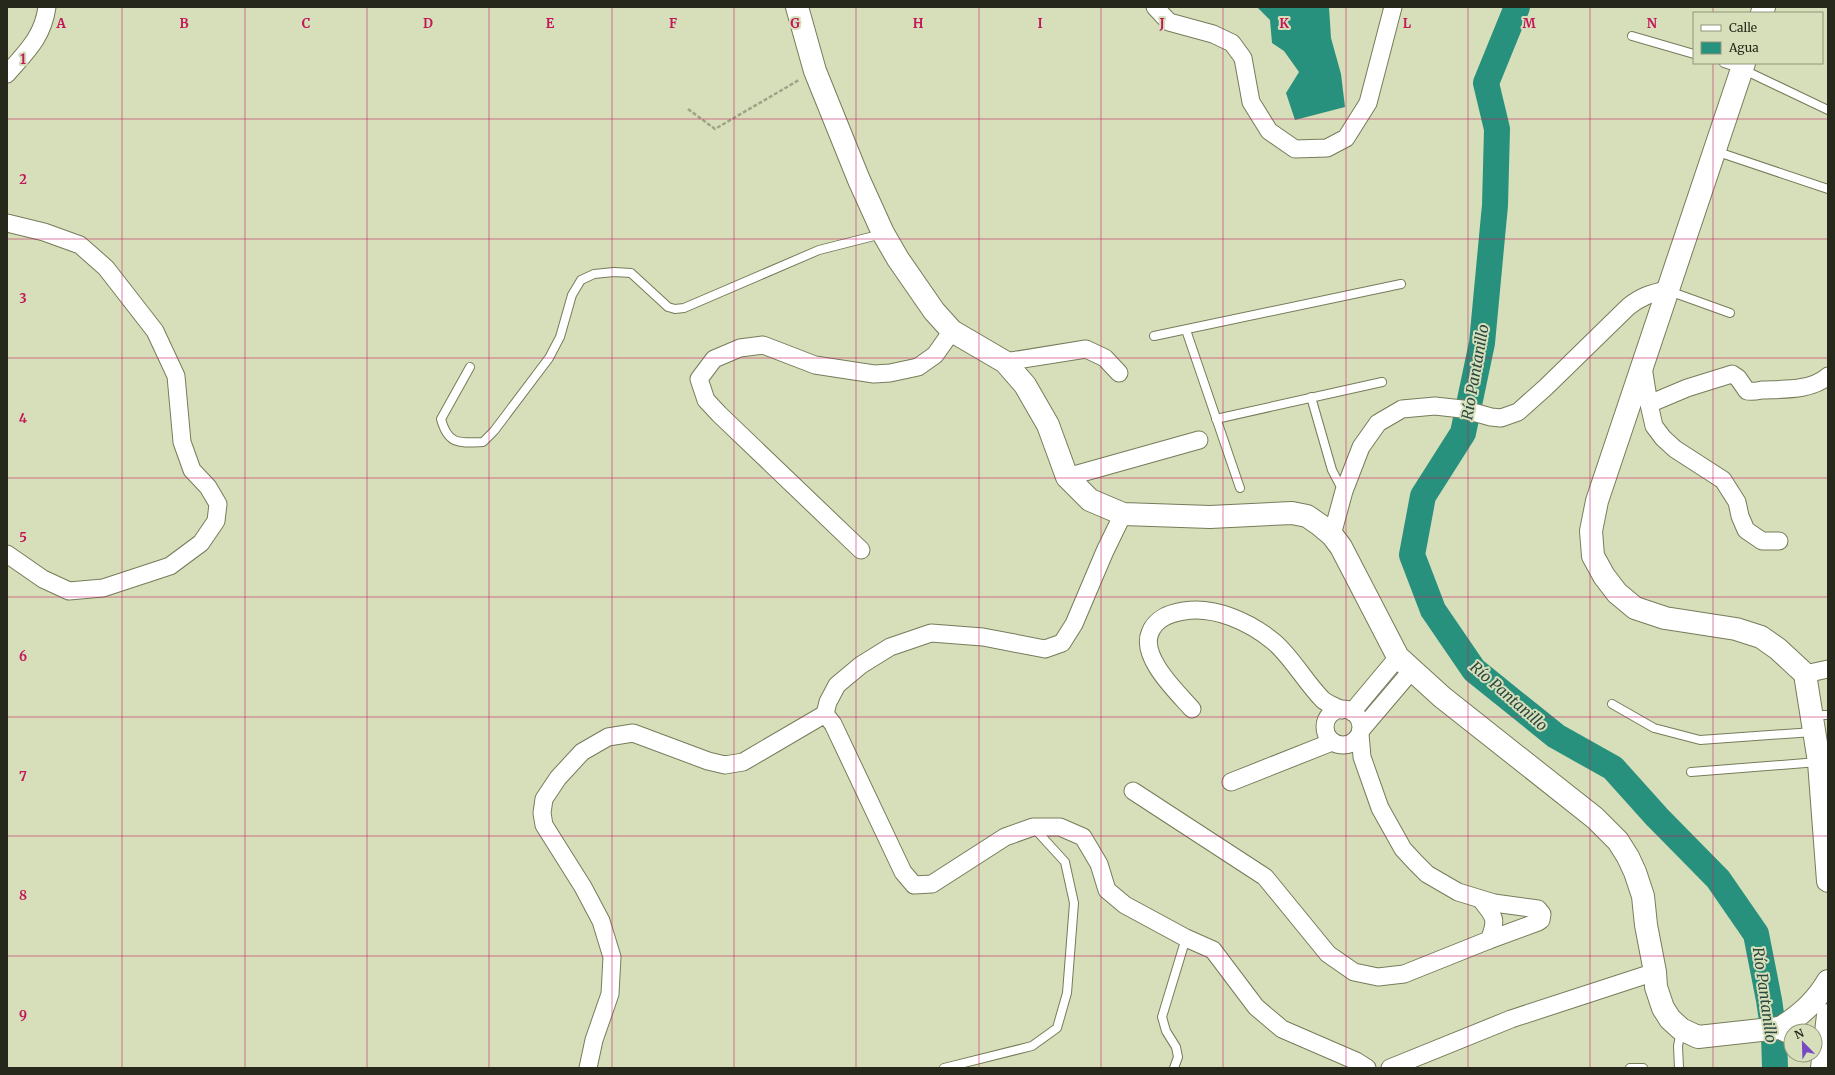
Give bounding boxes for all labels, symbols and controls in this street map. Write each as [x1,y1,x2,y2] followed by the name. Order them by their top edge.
[1693,12,1823,64] legend
[55,15,66,32] text: A
[179,15,189,32] text: B
[302,15,311,32] text: C
[423,15,433,32] text: D
[546,15,555,32] text: E
[669,15,677,32] text: F
[790,15,800,32] text: G
[913,15,924,32] text: H
[1037,15,1043,32] text: I
[1158,15,1165,32] text: J
[1279,15,1289,32] text: K
[1403,15,1412,32] text: L
[1522,15,1536,32] text: M
[1647,15,1658,32] text: N
[1729,20,1757,35] text: Calle
[1728,40,1759,55] text: Agua
[20,51,26,68] text: 1
[19,171,27,188] text: 2
[19,290,27,307] text: 3
[1457,323,1493,421] water label: Río Pantanillo
[19,410,28,427] text: 4
[19,529,27,546] text: 5
[19,648,27,665] text: 6
[1466,657,1552,735] water label: Río Pantanillo
[19,768,27,785] text: 7
[19,887,27,904] text: 8
[1749,946,1781,1044] water label: Río Pantanillo
[19,1007,27,1024] text: 9
[1783,1023,1823,1063] north arrow
[1792,1026,1806,1042] text: N

